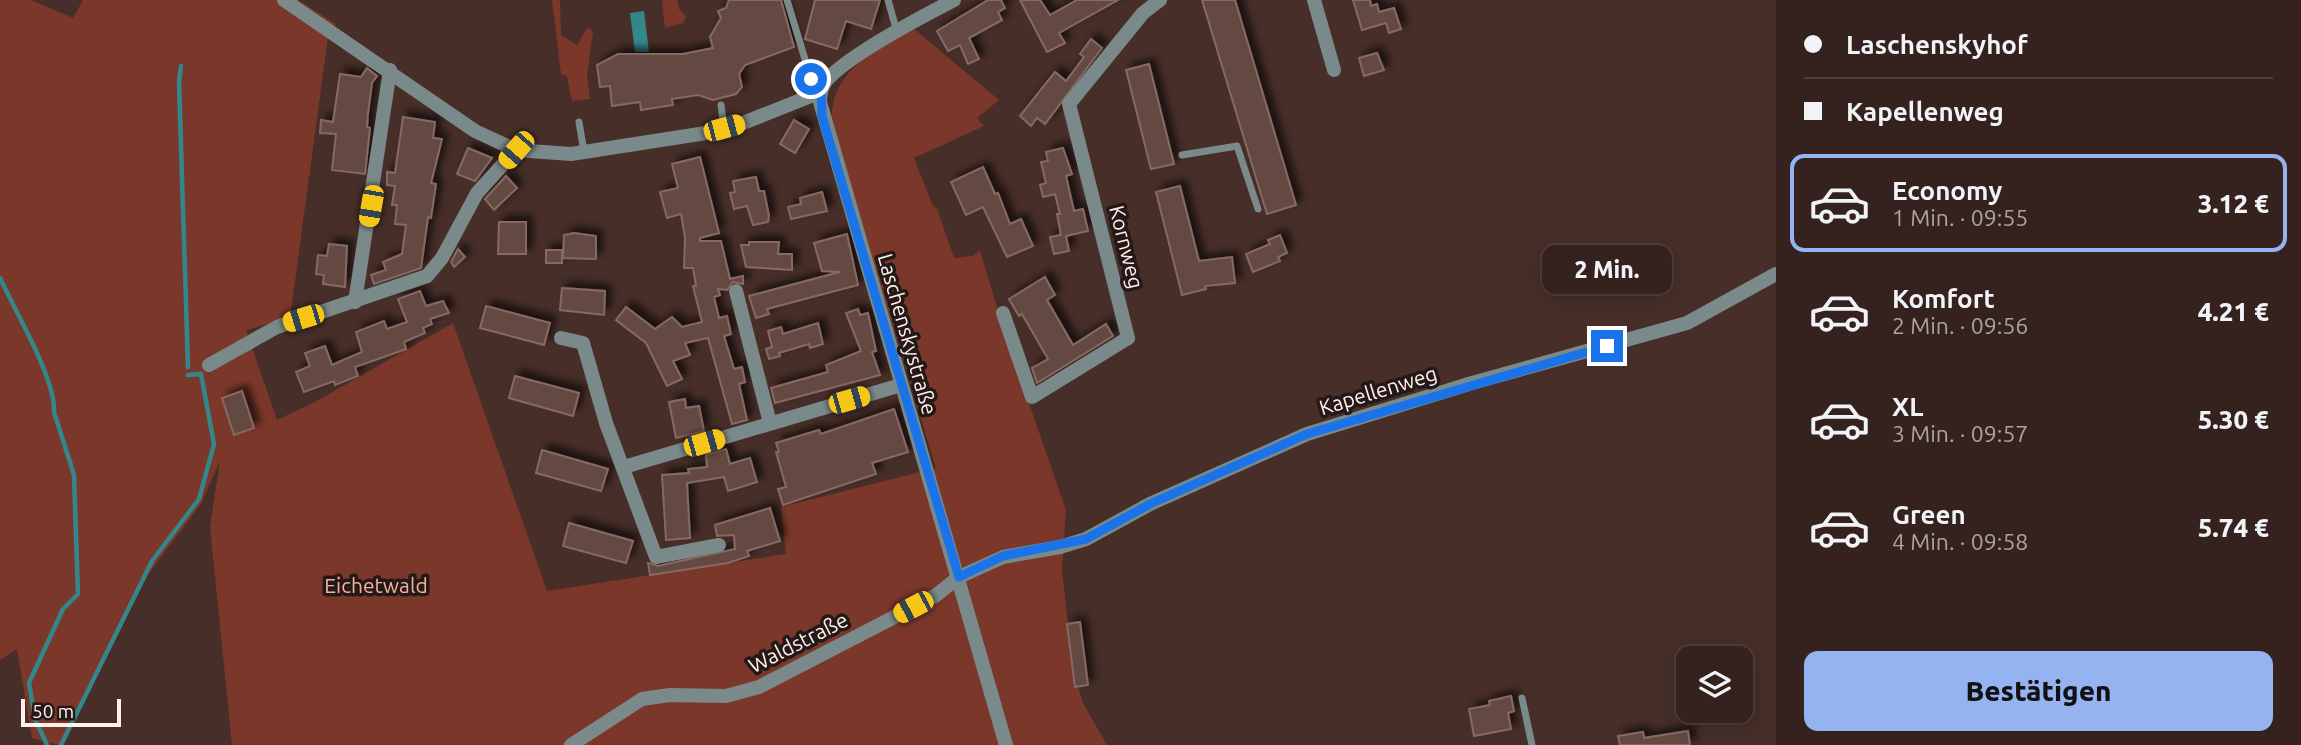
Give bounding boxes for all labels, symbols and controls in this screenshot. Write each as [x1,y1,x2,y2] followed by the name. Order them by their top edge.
[1846,30,2028,59] text: Laschenskyhof
[795,63,827,95] route start
[1846,97,2004,126] text: Kapellenweg
[701,112,748,144] car
[495,127,538,173] car
[1808,172,1871,235] icon: car
[1892,176,2002,205] text: Economy
[358,183,385,229] car
[2198,189,2269,218] text: 3.12 €
[1105,203,1149,291] street label: Kornweg
[1892,205,2028,230] text: 1 Min. · 09:55
[1542,244,1672,294] callout: 2 Min.
[874,251,942,417] street label: Laschenskystraße
[1575,257,1639,282] text: 2 Min.
[1808,280,1871,343] icon: car
[1892,284,1995,313] text: Komfort
[2198,297,2269,326] text: 4.21 €
[280,302,327,334] car
[1892,313,2028,338] text: 2 Min. · 09:56
[1591,330,1623,362] route end
[1316,361,1440,419] street label: Kapellenweg
[826,384,873,416] car
[1808,388,1871,451] icon: car
[1892,392,1923,421] text: XL
[2198,405,2269,434] text: 5.30 €
[1892,421,2028,446] text: 3 Min. · 09:57
[681,427,728,459] car
[1808,496,1871,559] icon: car
[1892,500,1966,529] text: Green
[2198,513,2269,542] text: 5.74 €
[1892,529,2028,554] text: 4 Min. · 09:58
[324,573,428,597] park label: Eichetwald
[890,588,937,626] car
[744,607,852,677] street label: Waldstraße
[1676,646,1753,723] map controls
[1676,646,1753,723] button: layers
[1804,651,2273,731] button: Bestätigen
[21,696,121,728] scale bar
[32,700,74,722] text: 50 m

